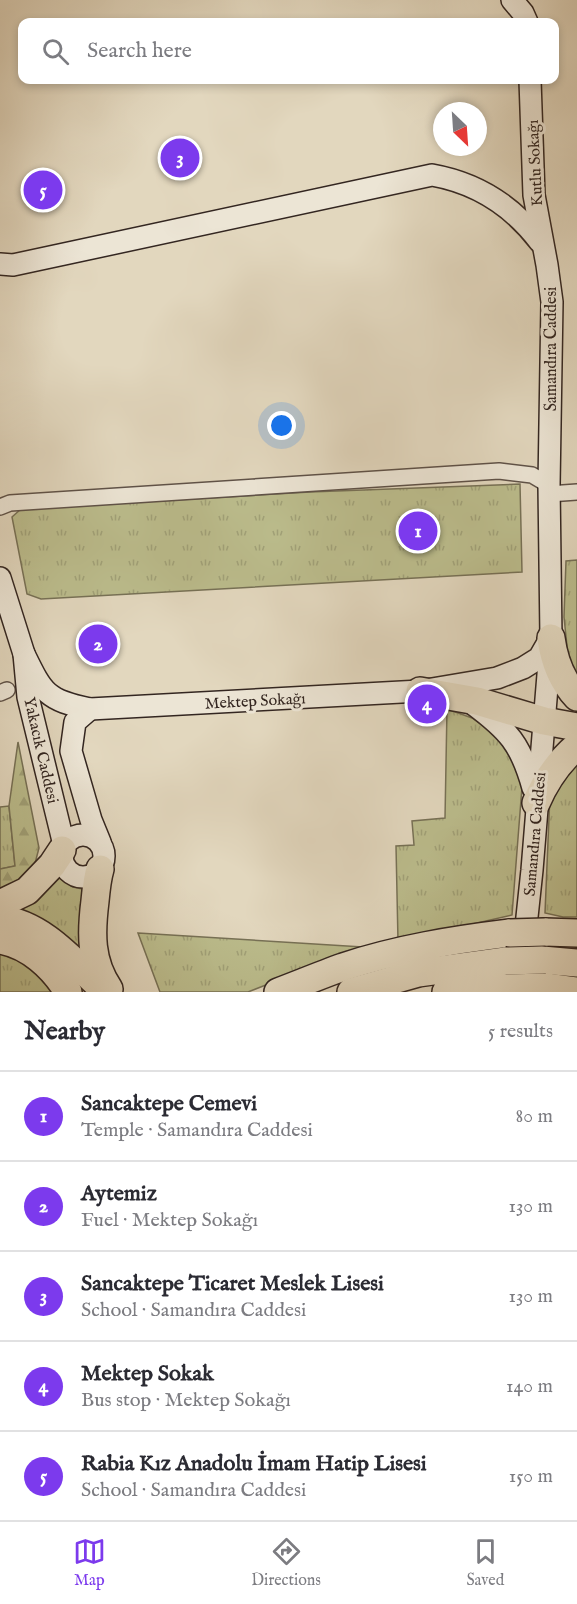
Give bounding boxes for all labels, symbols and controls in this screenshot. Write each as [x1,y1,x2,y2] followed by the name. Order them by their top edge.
[18,18,559,84] search box
[39,35,72,68] icon: search
[87,37,192,65] text: Search here
[433,102,487,156] north arrow
[524,119,548,207] street label: Kutlu Sokağı
[160,136,200,180] pin: 3
[24,168,63,213] pin: 5
[542,287,562,411] street label: Samandıra Caddesi
[267,411,296,440] your location
[398,508,438,554] pin: 1
[78,622,118,666] pin: 2
[408,682,446,726] pin: 4
[204,689,306,715] street label: Mektep Sokağı
[18,695,62,806] street label: Yakacık Caddesi
[521,771,551,897] street label: Samandıra Caddesi
[24,1015,105,1048] text: Nearby
[488,1019,553,1044] text: 5 results
[81,1090,257,1118] text: Sancaktepe Cemevi
[40,1104,47,1129] text: 1
[516,1104,553,1129] text: 80 m
[81,1118,313,1143] text: Temple · Samandıra Caddesi
[81,1180,157,1208] text: Aytemiz
[39,1194,48,1219] text: 2
[508,1194,553,1219] text: 130 m
[81,1208,258,1233] text: Fuel · Mektep Sokağı
[81,1270,384,1298] text: Sancaktepe Ticaret Meslek Lisesi
[40,1284,47,1309] text: 3
[508,1284,553,1309] text: 130 m
[81,1298,306,1323] text: School · Samandıra Caddesi
[81,1360,214,1388] text: Mektep Sokak
[39,1374,48,1399] text: 4
[506,1374,553,1399] text: 140 m
[81,1388,291,1413] text: Bus stop · Mektep Sokağı
[81,1450,427,1478] text: Rabia Kız Anadolu İmam Hatip Lisesi
[40,1464,47,1489] text: 5
[509,1464,553,1489] text: 150 m
[81,1478,306,1503] text: School · Samandıra Caddesi
[73,1535,106,1591] tab: Map
[251,1535,321,1591] tab: Directions
[466,1535,504,1591] tab: Saved

